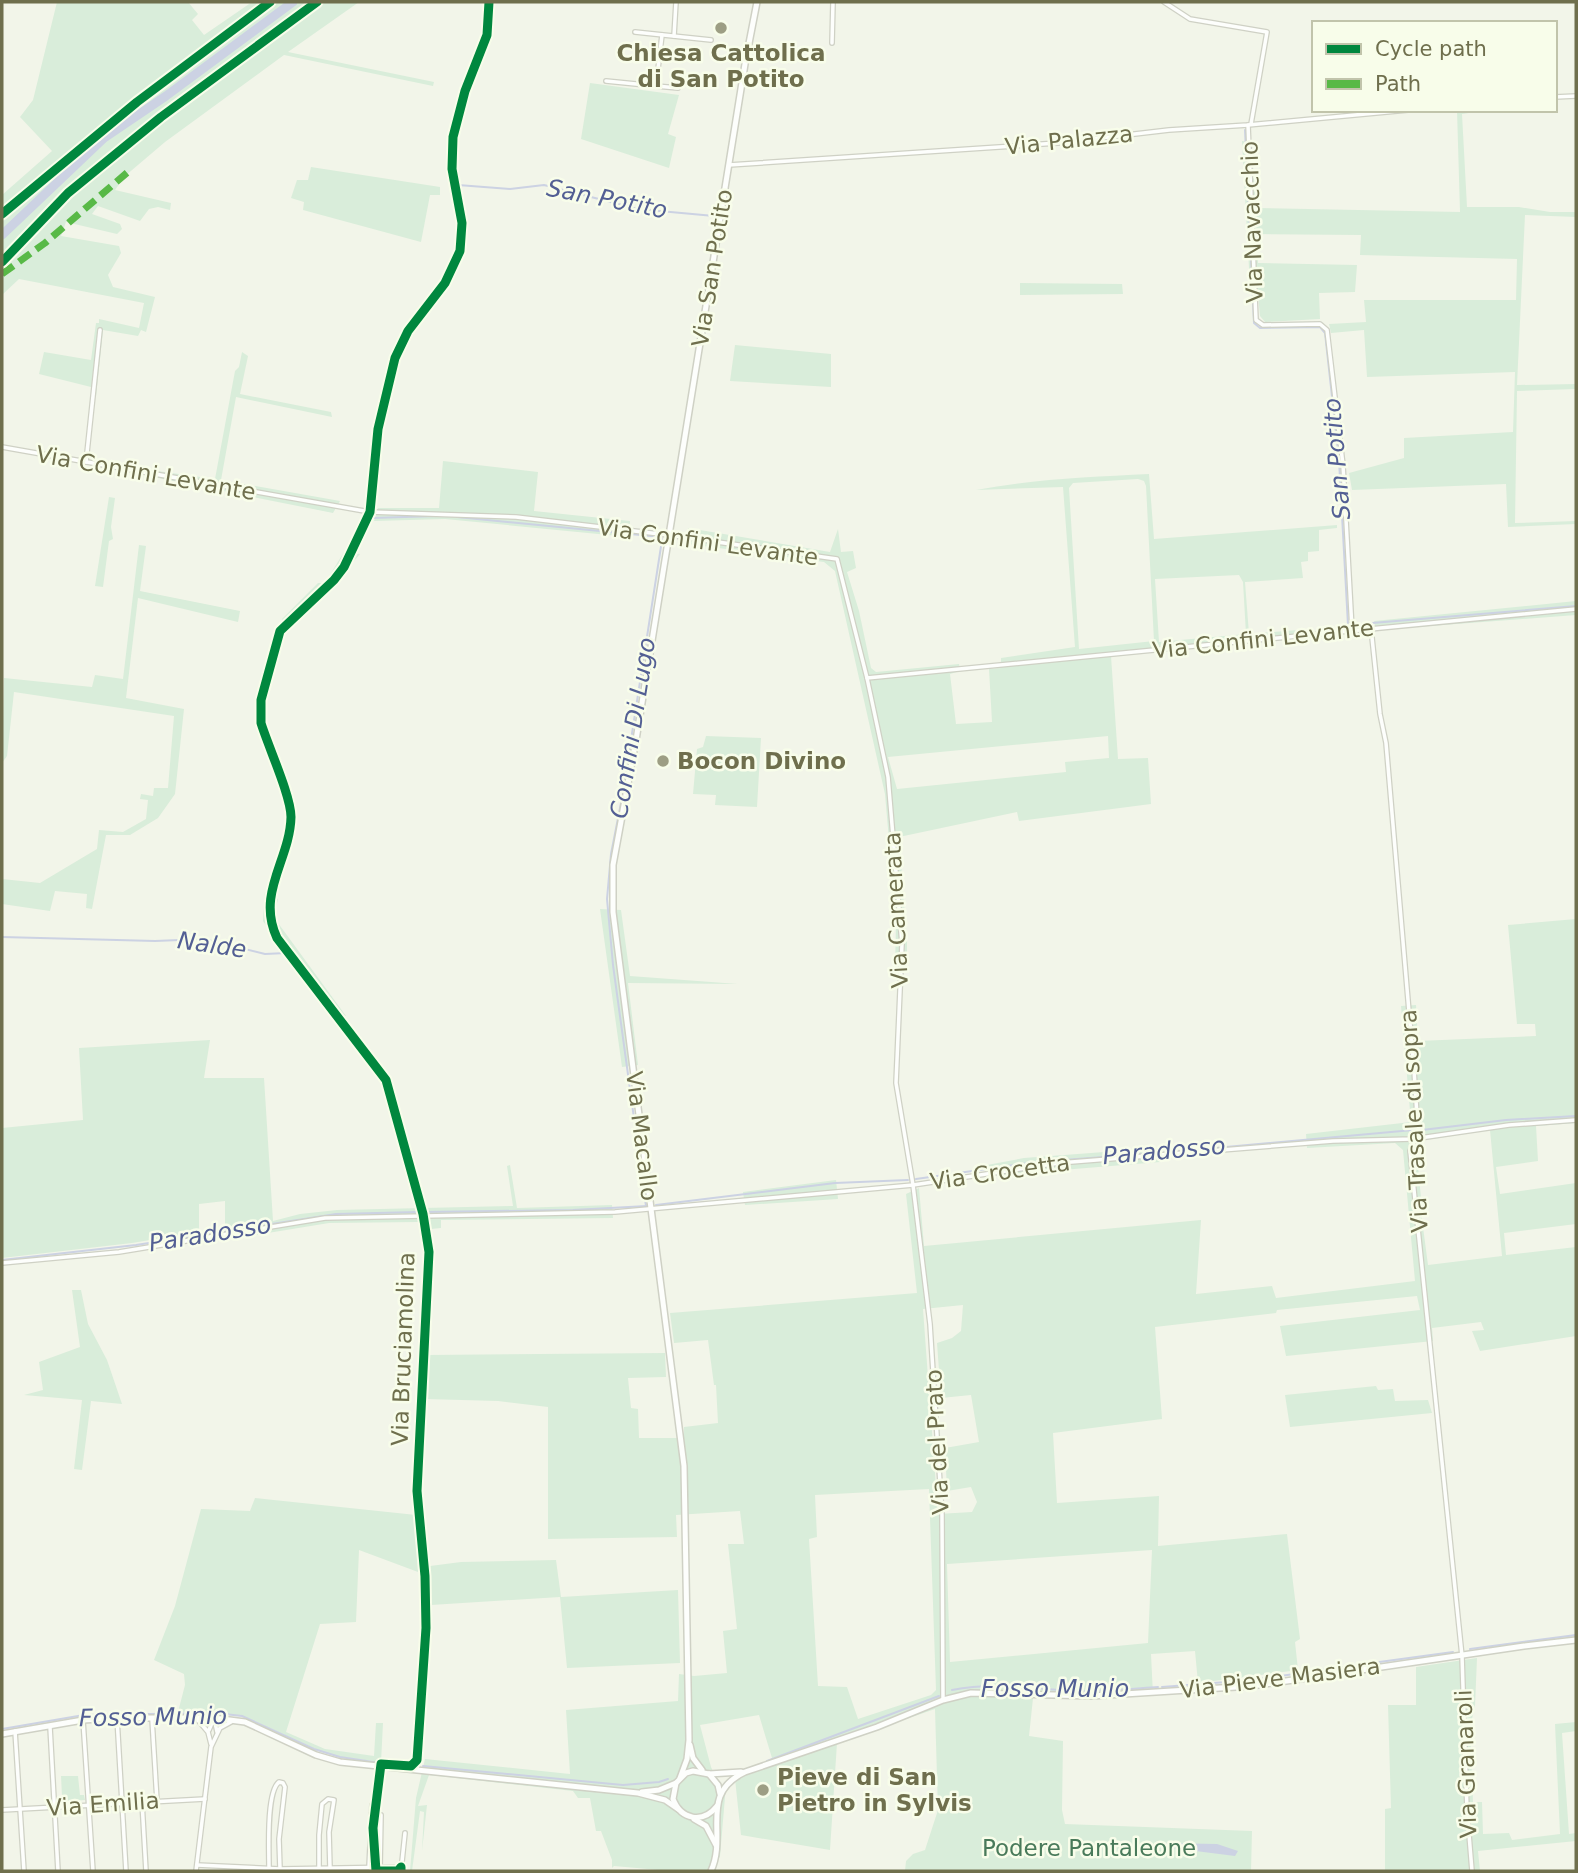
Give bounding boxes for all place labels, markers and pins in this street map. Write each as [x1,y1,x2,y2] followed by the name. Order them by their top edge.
[713,20,729,36] marker: Chiesa Cattolica di San Potito
[616,40,826,92] place label: Chiesa Cattolica di San Potito
[677,748,846,774] place label: Bocon Divino
[655,753,671,769] marker: Bocon Divino
[777,1764,972,1816] place label: Pieve di San Pietro in Sylvis
[755,1782,771,1798] marker: Pieve di San Pietro in Sylvis

